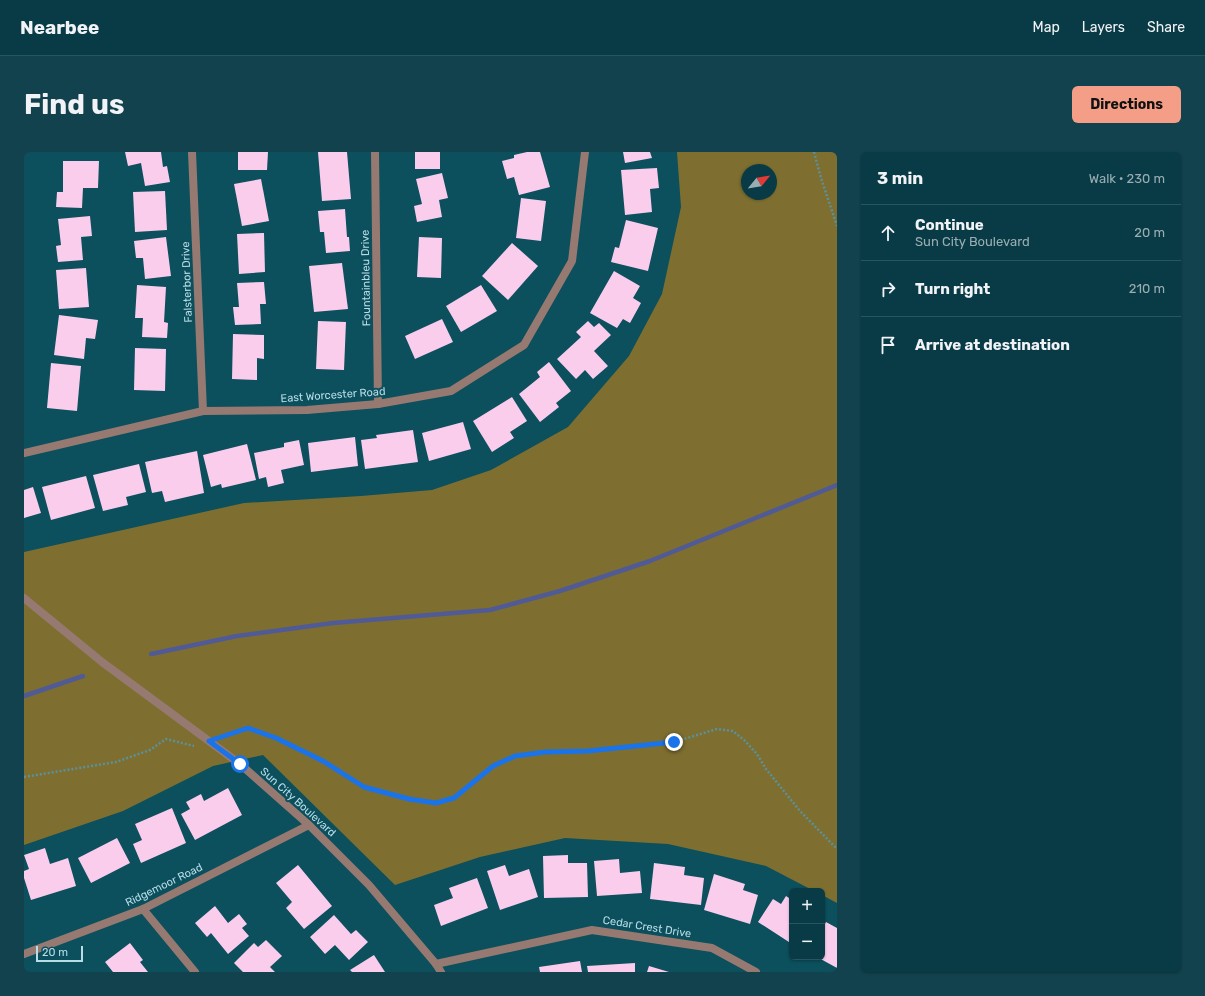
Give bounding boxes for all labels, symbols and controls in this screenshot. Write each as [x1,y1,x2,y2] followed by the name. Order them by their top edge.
[20,16,99,39] text: Nearbee
[1033,19,1060,36] text: Map
[1082,19,1125,36] text: Layers
[1147,19,1185,36] text: Share
[1072,86,1181,123] button: Directions
[24,88,124,121] text: Find us
[741,164,777,200] north arrow
[877,168,923,188] text: 3 min
[1089,171,1165,186] text: Walk · 230 m
[915,216,984,234] text: Continue
[877,222,899,244] icon: ahead
[1134,225,1165,240] text: 20 m
[359,230,373,326] street label: Fountainbleu Drive
[915,234,1030,249] text: Sun City Boulevard
[179,241,195,323] street label: Falsterbor Drive
[877,278,899,300] icon: right
[915,280,990,298] text: Turn right
[1129,281,1165,296] text: 210 m
[877,334,899,356] icon: arrive
[915,336,1070,354] text: Arrive at destination
[280,385,386,405] street label: East Worcester Road
[665,733,683,751] route end
[231,755,249,773] route start
[258,765,338,839] street label: Sun City Boulevard
[123,861,205,909] street label: Ridgemoor Road
[789,888,825,960] map controls
[789,888,825,924] button: +
[602,914,692,940] street label: Cedar Crest Drive
[789,924,825,960] button: −
[36,944,83,963] scale bar
[42,946,68,959] text: 20 m

